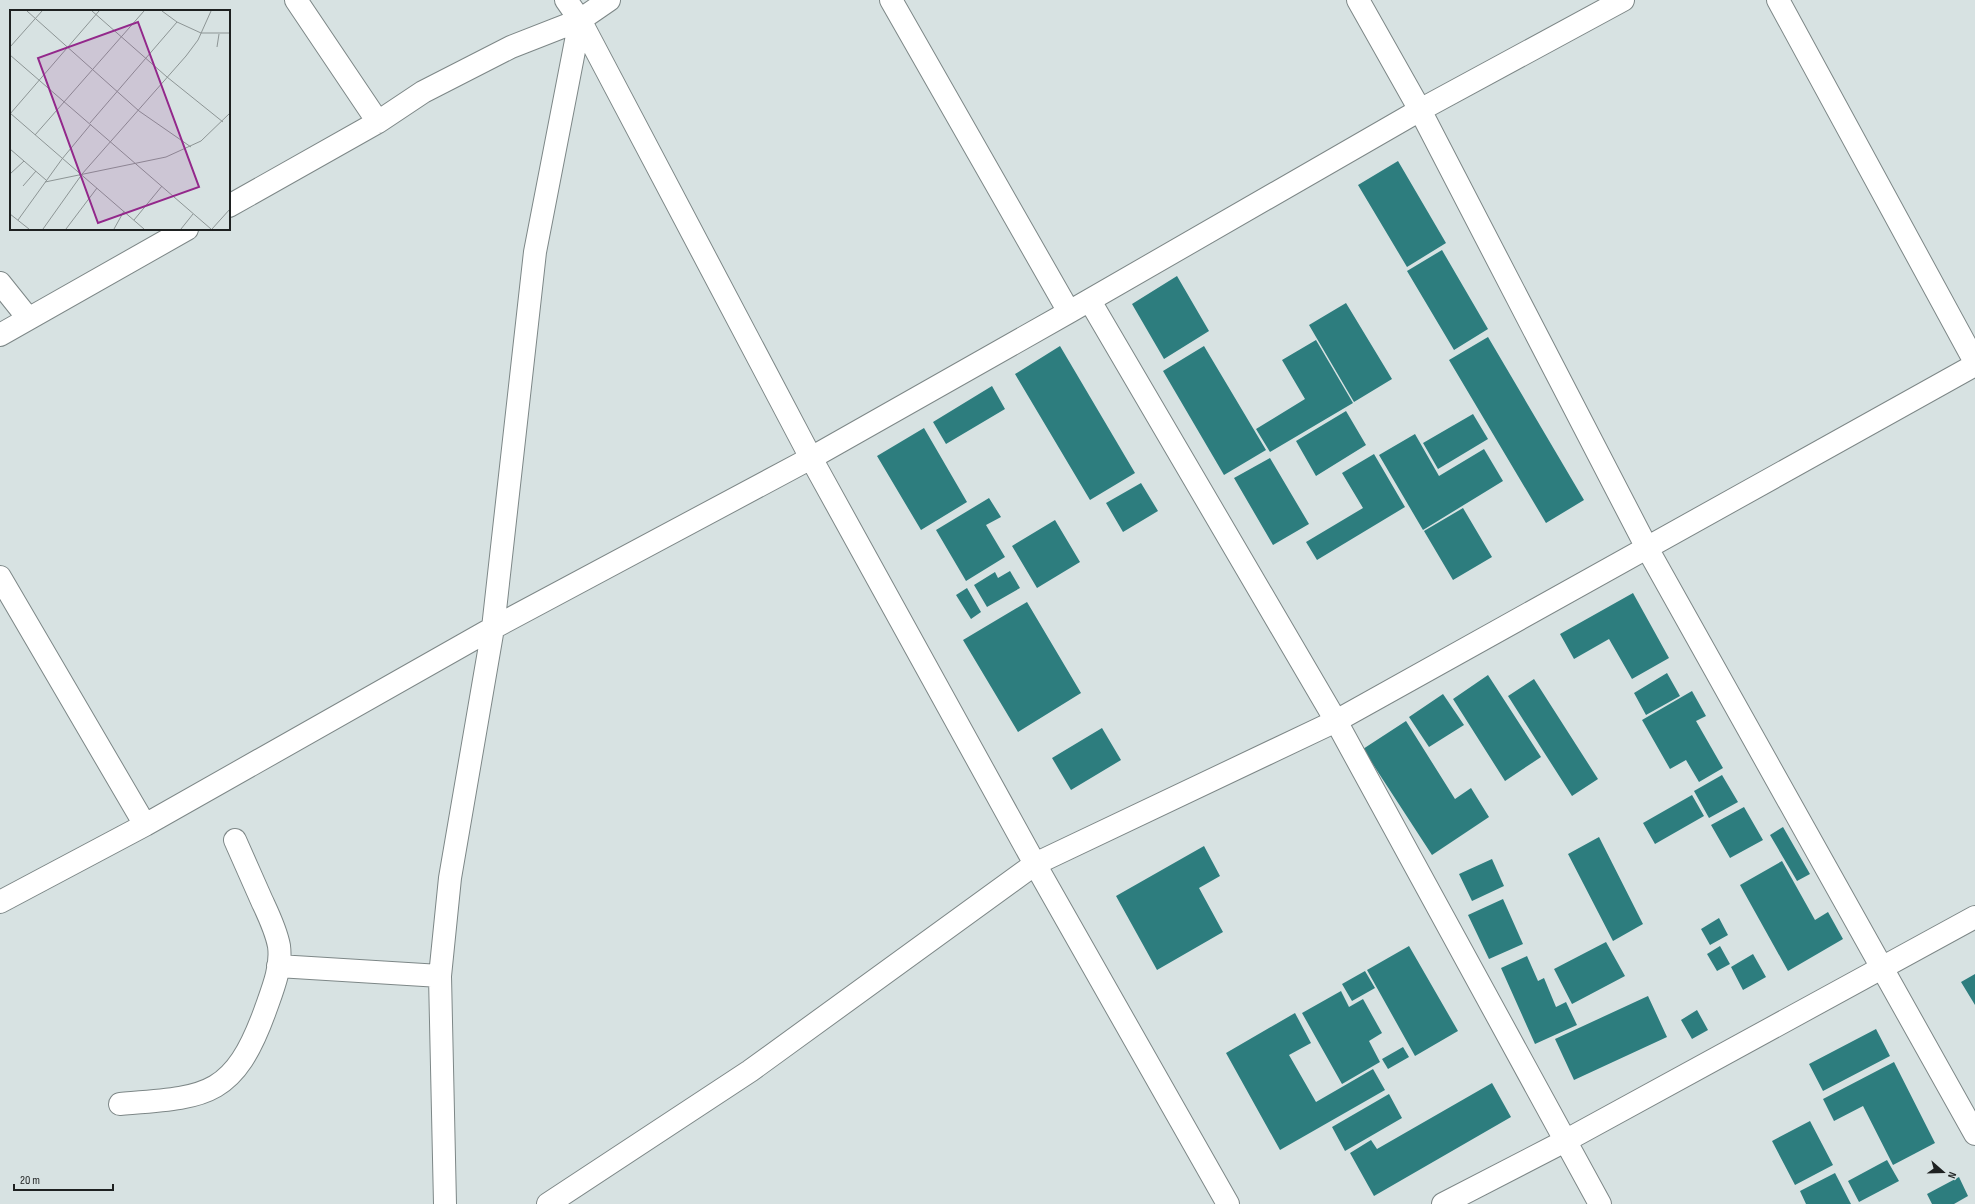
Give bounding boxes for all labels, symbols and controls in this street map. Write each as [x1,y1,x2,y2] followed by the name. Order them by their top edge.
[10,10,230,230] inset map
[1923,1152,1963,1192] north arrow
[14,1166,113,1192] scale bar
[1945,1170,1959,1180] text: N
[20,1173,40,1188] text: 20 m

